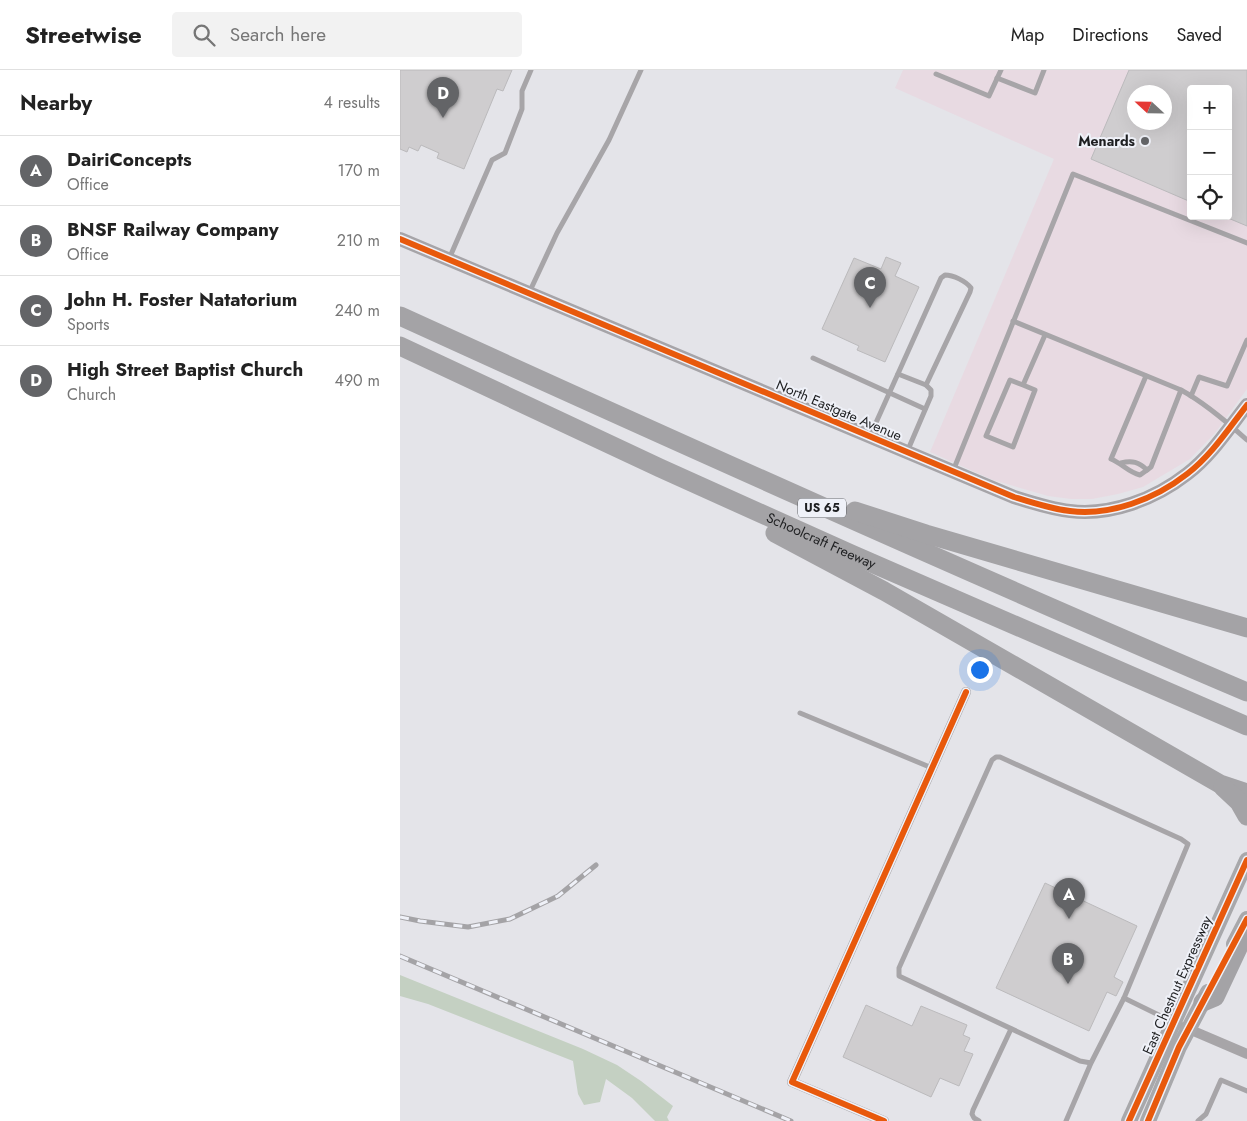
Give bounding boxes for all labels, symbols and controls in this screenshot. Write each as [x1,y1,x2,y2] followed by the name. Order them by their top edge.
[172,12,522,57] search box
[25,17,142,52] text: Streetwise
[190,21,218,49] icon: search
[230,21,326,48] text: Search here
[1011,22,1044,48] text: Map
[1072,22,1148,48] text: Directions
[1176,22,1222,48] text: Saved
[427,77,459,118] pin: D
[1127,85,1172,130] north arrow
[1187,85,1232,220] map controls
[1187,85,1232,130] button: +
[20,88,92,118] text: Nearby
[324,91,380,114] text: 4 results
[1187,130,1232,175] button: −
[1078,131,1136,151] place label: Menards
[1139,135,1151,147] marker: Menards
[67,146,192,173] text: DairiConcepts
[30,159,42,182] text: A
[338,159,380,182] text: 170 m
[67,173,109,196] text: Office
[1187,175,1232,220] button: locate
[67,216,279,243] text: BNSF Railway Company
[31,229,41,252] text: B
[337,229,380,252] text: 210 m
[67,243,109,266] text: Office
[854,267,886,308] pin: C
[67,286,297,313] text: John H. Foster Natatorium
[30,299,42,322] text: C
[335,299,380,322] text: 240 m
[67,313,109,336] text: Sports
[67,356,303,383] text: High Street Baptist Church
[30,369,42,392] text: D
[335,369,380,392] text: 490 m
[773,374,905,446] street label: North Eastgate Avenue
[67,383,116,406] text: Church
[798,498,846,518] road number: US 65
[763,507,880,574] street label: Schoolcraft Freeway
[967,657,993,683] your location
[1053,878,1085,919] pin: A
[1137,912,1217,1058] street label: East Chestnut Expressway
[1052,943,1084,984] pin: B

